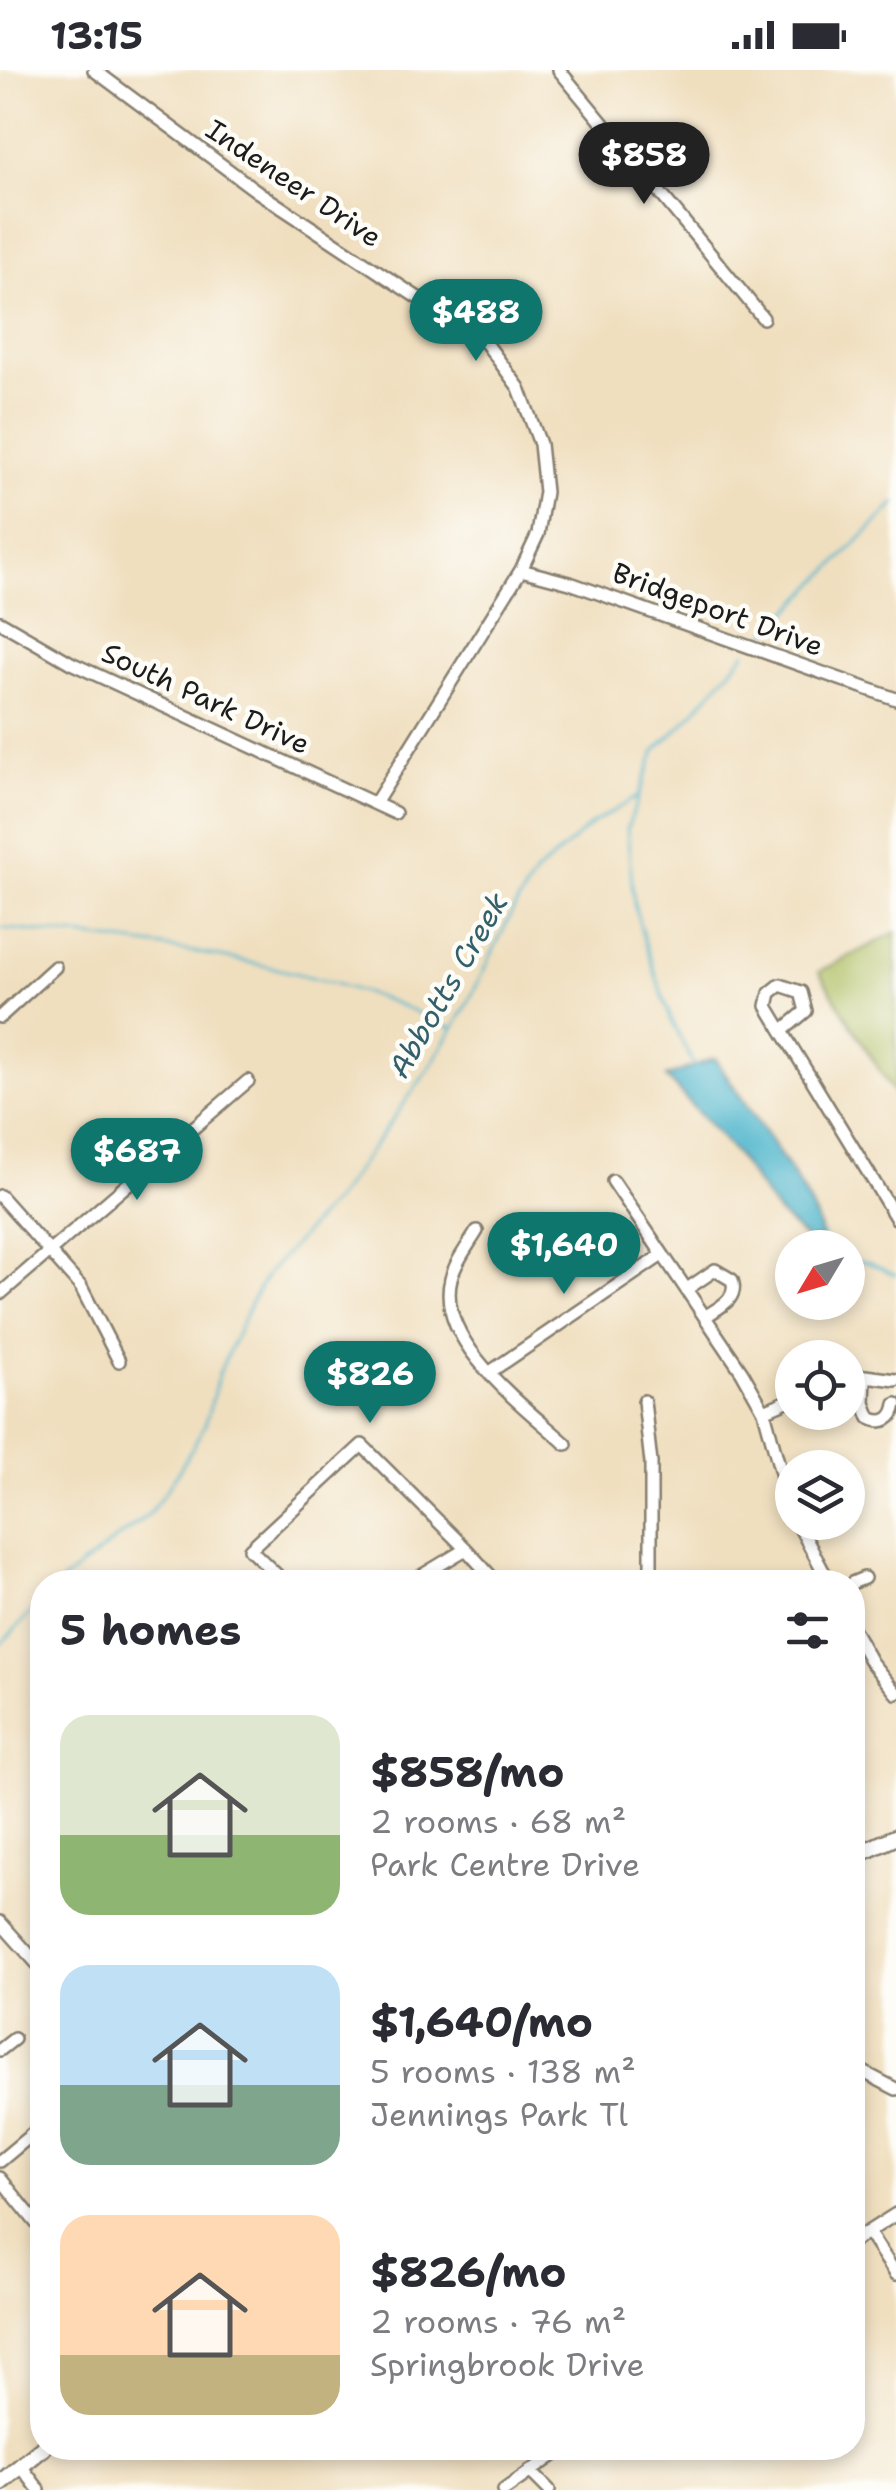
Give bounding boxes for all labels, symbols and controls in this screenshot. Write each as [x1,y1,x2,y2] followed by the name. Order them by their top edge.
[50,10,143,61] text: 13:15
[199,110,389,256] street label: Indeneer Drive
[585,122,703,207] pin: $858
[601,133,687,176] text: $858
[417,279,535,364] pin: $488
[431,290,521,333] text: $488
[607,553,829,665] street label: Bridgeport Drive
[96,633,316,763] street label: South Park Drive
[378,885,518,1085] water label: Abbotts Creek
[78,1118,196,1203] pin: $687
[93,1129,181,1172] text: $687
[483,1212,645,1297] pin: $1,640
[509,1223,619,1266] text: $1,640
[775,1230,865,1320] north arrow
[775,1230,865,1540] map controls
[775,1340,865,1430] button: locate
[311,1341,429,1426] pin: $826
[326,1352,414,1395] text: $826
[775,1450,865,1540] button: layers
[60,1602,241,1658] text: 5 homes
[780,1603,835,1658] icon: filters
[370,1744,565,1800] text: $858/mo
[140,1755,260,1875] icon: home
[370,1800,626,1843] text: 2 rooms · 68 m²
[370,1843,640,1886] text: Park Centre Drive
[370,1994,593,2050] text: $1,640/mo
[140,2005,260,2125] icon: home
[370,2050,636,2093] text: 5 rooms · 138 m²
[370,2093,628,2136] text: Jennings Park Tl
[370,2244,567,2300] text: $826/mo
[140,2255,260,2375] icon: home
[370,2300,626,2343] text: 2 rooms · 76 m²
[370,2343,645,2386] text: Springbrook Drive

